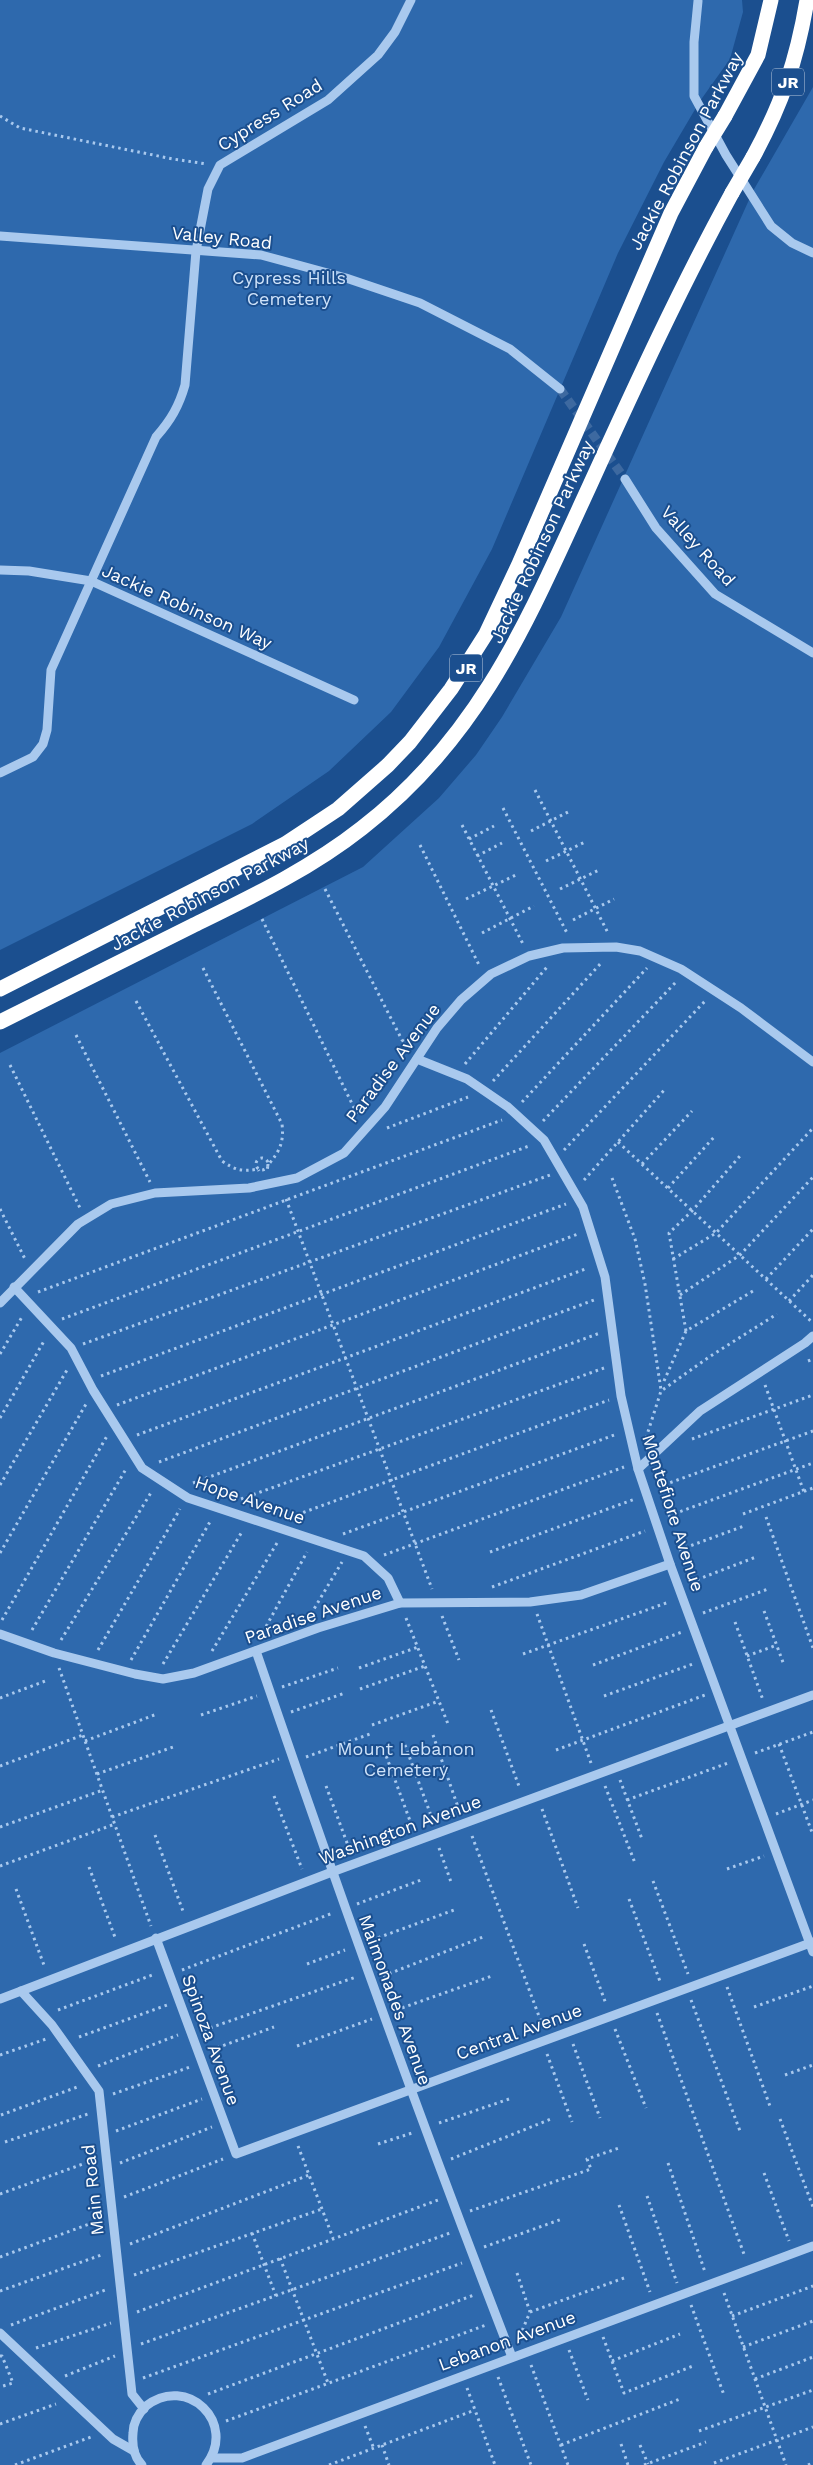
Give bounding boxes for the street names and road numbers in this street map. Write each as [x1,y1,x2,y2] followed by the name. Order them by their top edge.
[624,47,747,253] street label: Jackie Robinson Parkway
[772,68,804,95] road number: JR
[214,74,326,155] street label: Cypress Road
[171,222,273,253] street label: Valley Road
[485,436,598,647] street label: Jackie Robinson Parkway
[657,501,740,590] street label: Valley Road
[99,560,276,654] street label: Jackie Robinson Way
[450,654,482,681] road number: JR
[107,832,313,955] street label: Jackie Robinson Parkway
[341,999,444,1126] street label: Paradise Avenue
[638,1432,709,1594] street label: Montefiore Avenue
[193,1471,308,1528] street label: Hope Avenue
[242,1581,384,1648] street label: Paradise Avenue
[316,1790,484,1869] street label: Washington Avenue
[355,1912,436,2088] street label: Maimonades Avenue
[178,1971,245,2108] street label: Spinoza Avenue
[453,1999,585,2064] street label: Central Avenue
[77,2143,108,2237] street label: Main Road
[435,2306,578,2375] street label: Lebanon Avenue

